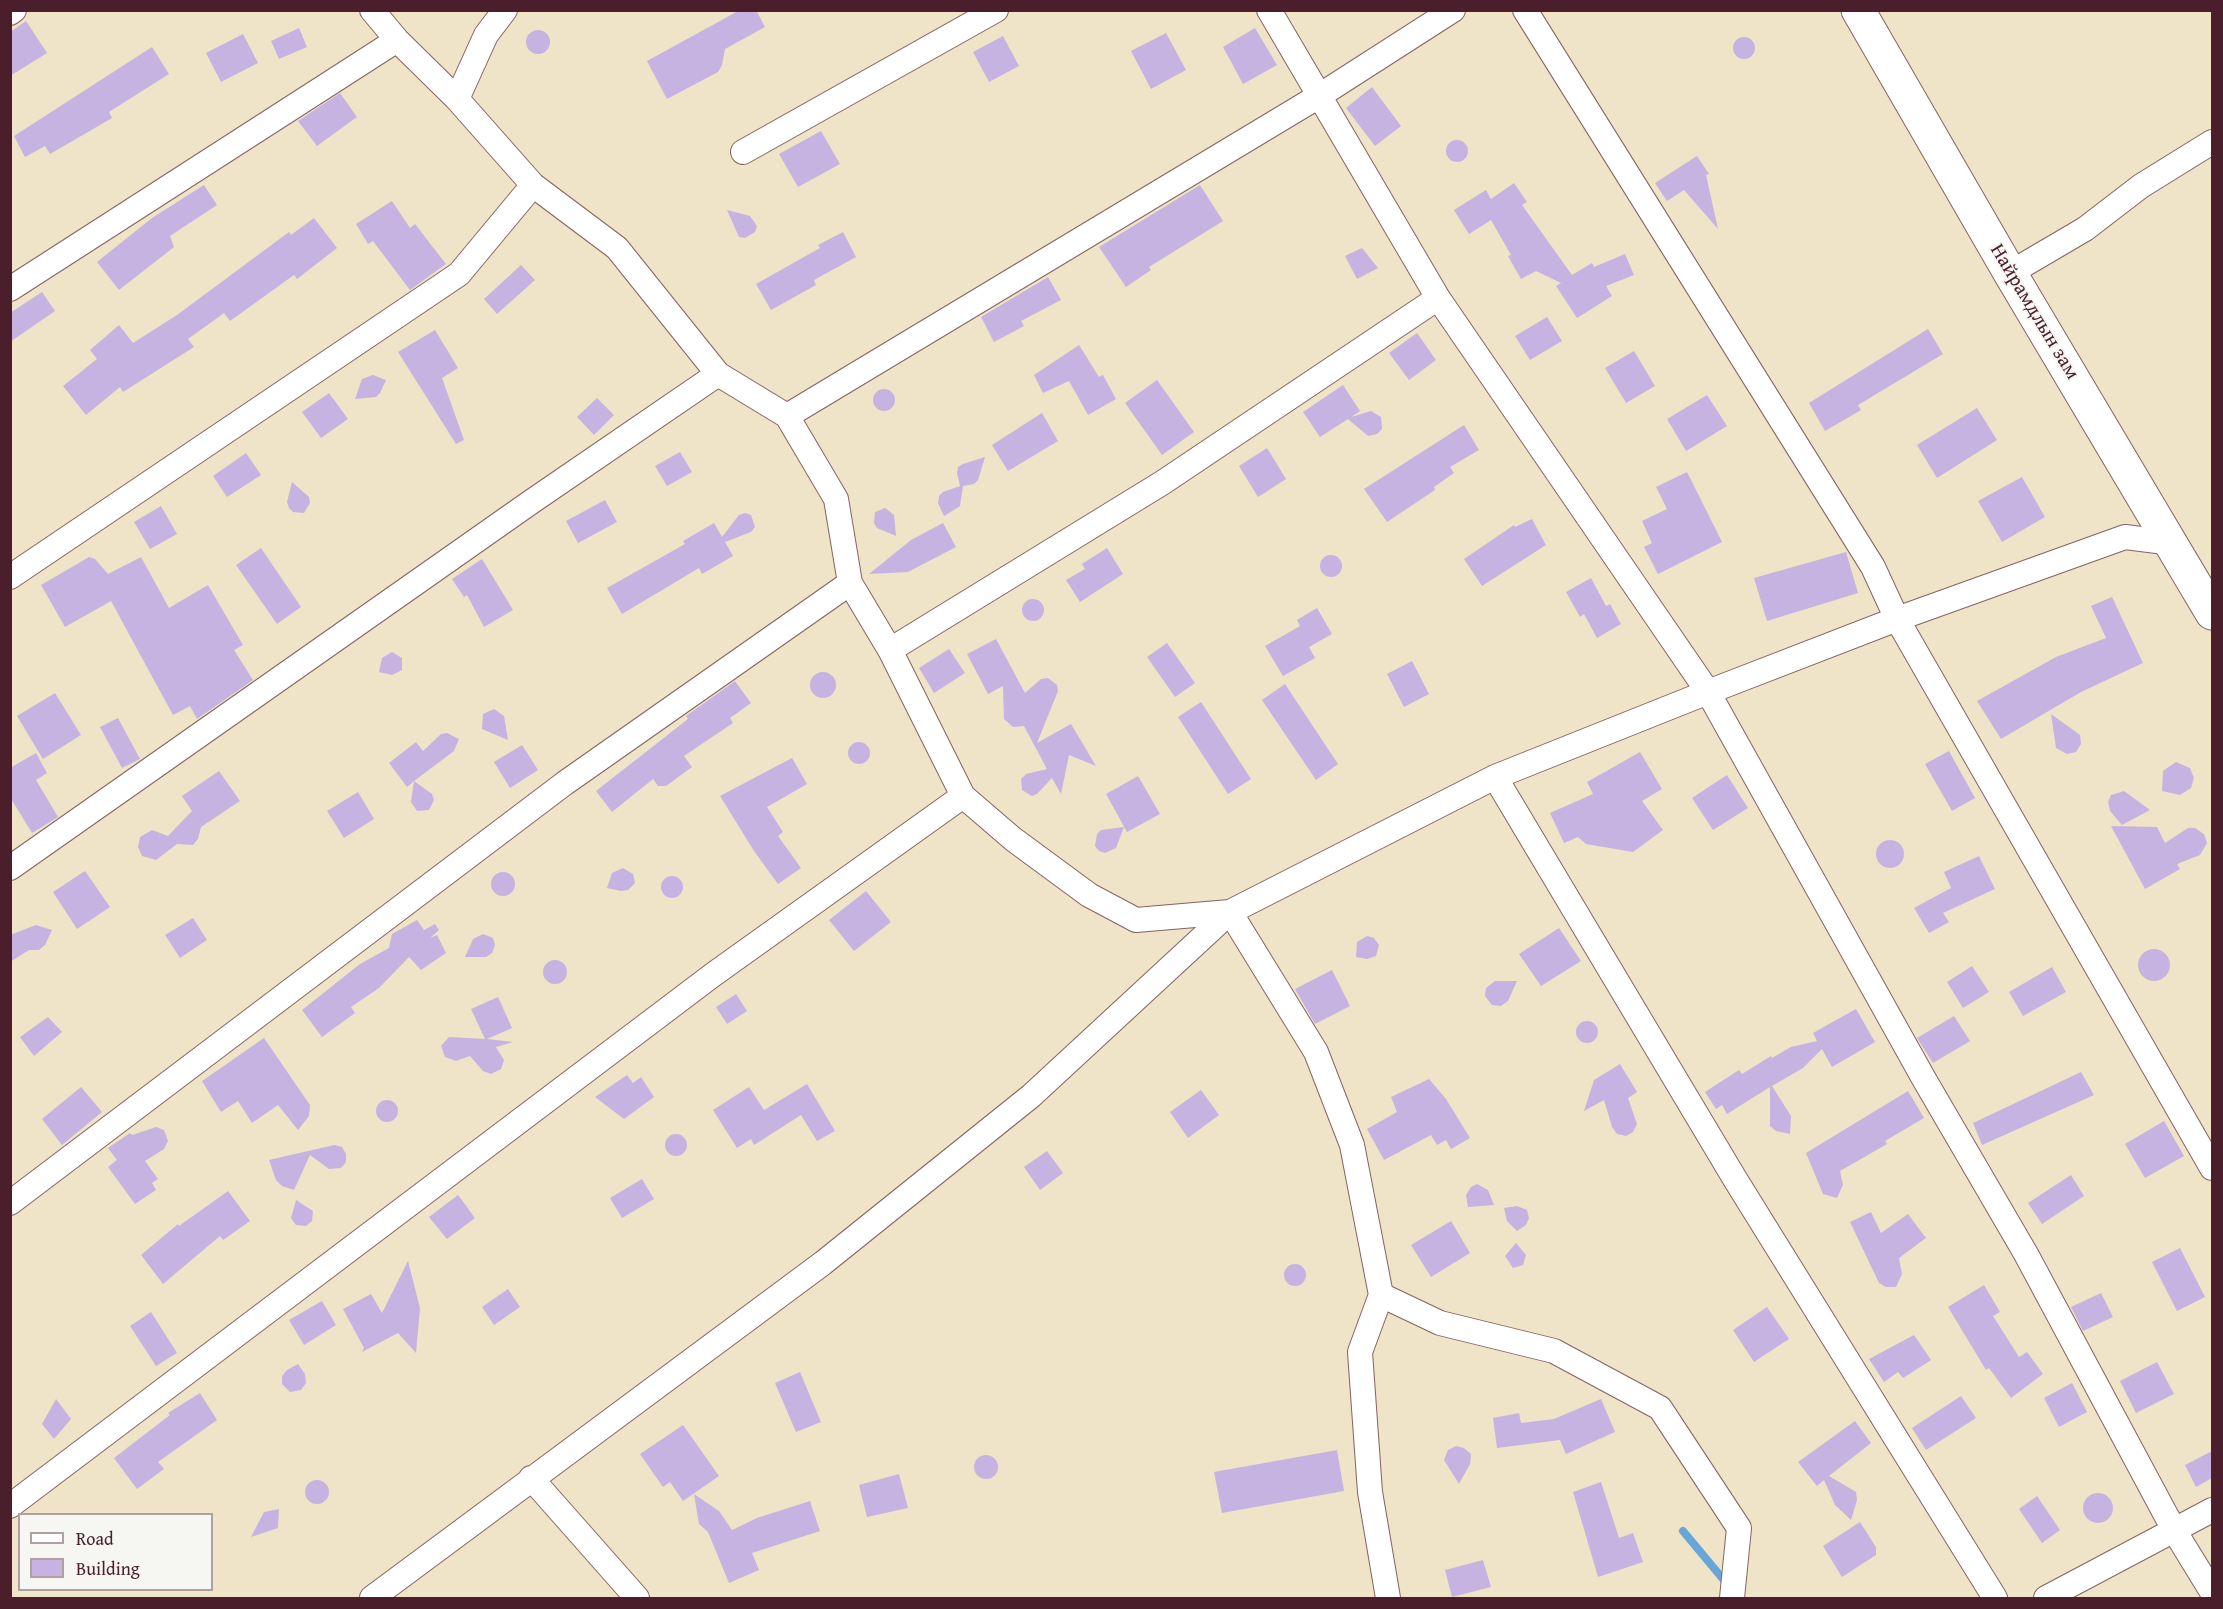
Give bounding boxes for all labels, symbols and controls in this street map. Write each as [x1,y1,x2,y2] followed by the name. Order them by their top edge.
[1984,240,2084,384] street label: Найрамдлын зам
[18,1513,213,1591] legend
[76,1525,114,1552] text: Road
[76,1555,140,1582] text: Building

